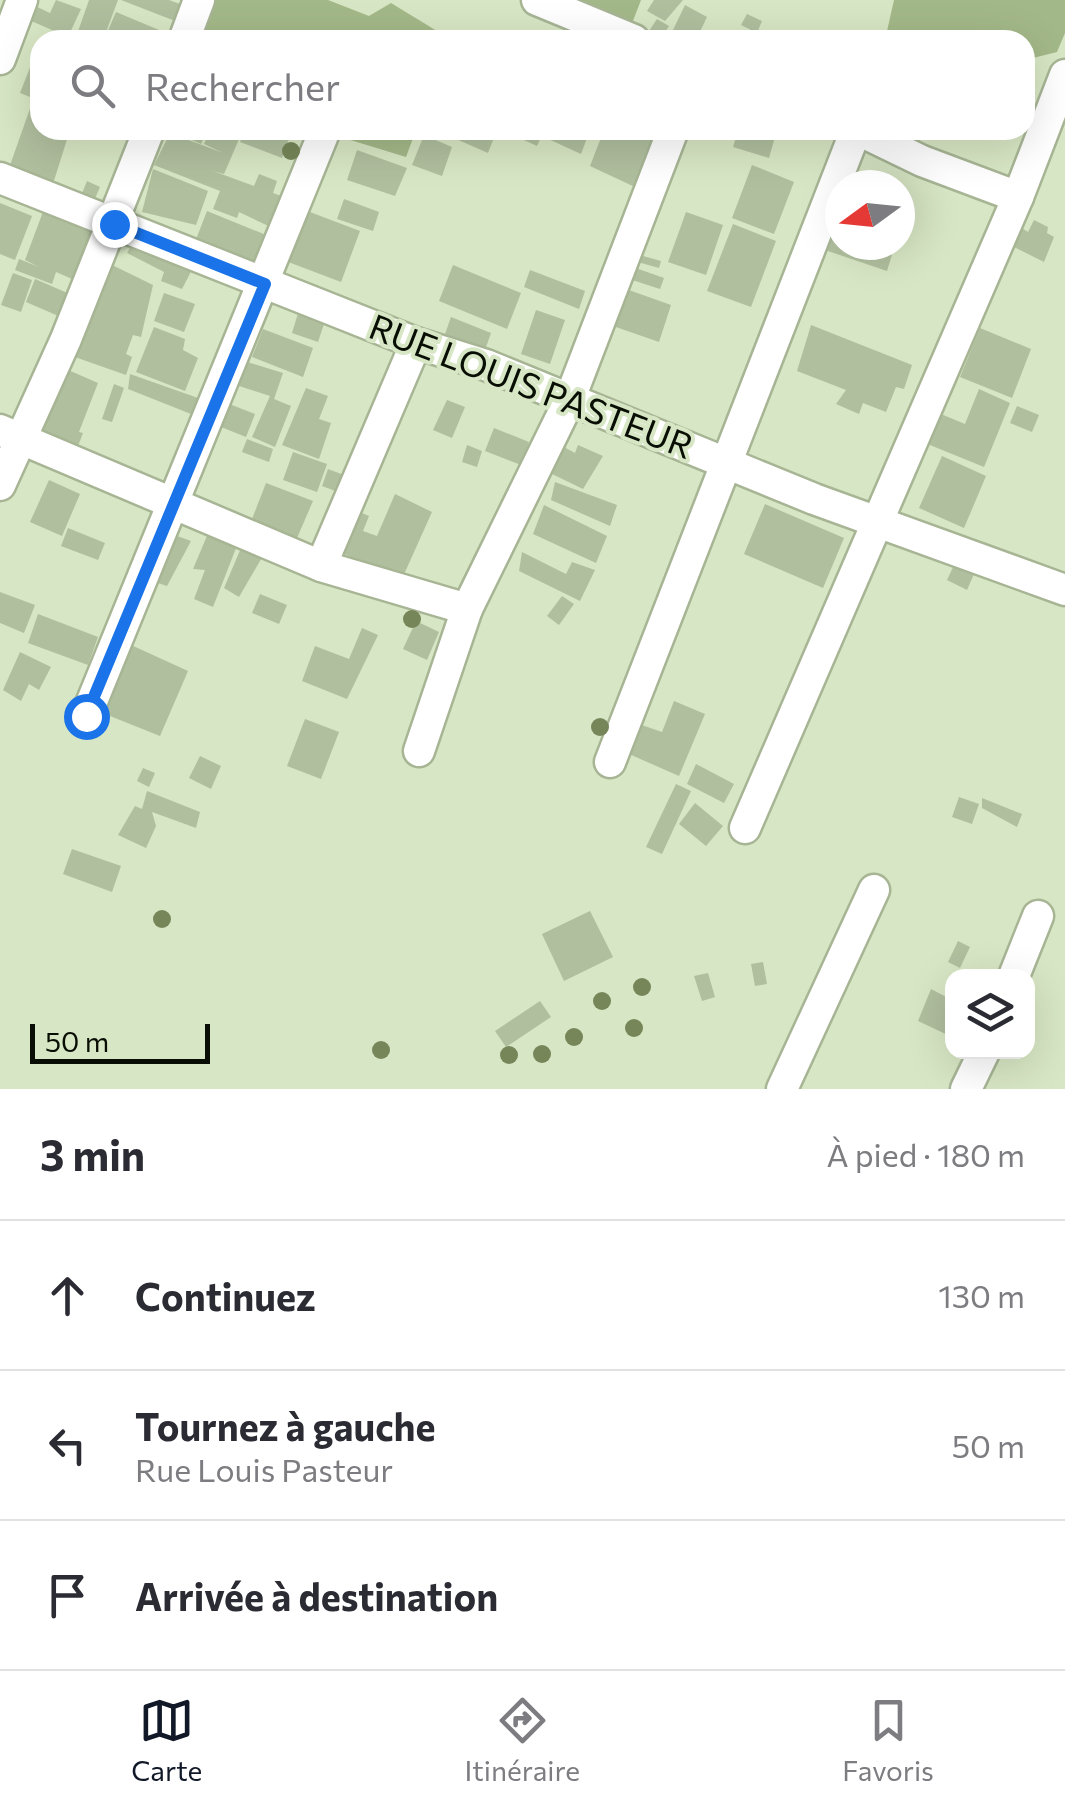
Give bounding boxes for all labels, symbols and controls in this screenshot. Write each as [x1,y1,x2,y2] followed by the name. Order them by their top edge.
[30,30,1035,140] search box
[65,58,120,113] icon: search
[145,62,340,109] text: Rechercher
[825,170,915,260] north arrow
[92,202,138,248] route end
[364,303,700,466] street label: RUE LOUIS PASTEUR
[64,694,110,740] route start
[945,969,1035,1059] map controls
[945,969,1035,1059] button: layers
[30,1019,210,1064] scale bar
[45,1024,109,1058] text: 50 m
[40,1128,145,1180] text: 3 min
[826,1134,1025,1174] text: À pied · 180 m
[40,1268,95,1323] icon: ahead
[135,1272,316,1319] text: Continuez
[938,1275,1025,1315] text: 130 m
[135,1402,436,1449] text: Tournez à gauche
[40,1418,95,1473] icon: left
[952,1425,1025,1465] text: 50 m
[135,1449,393,1489] text: Rue Louis Pasteur
[40,1568,95,1623] icon: arrive
[135,1572,498,1619] text: Arrivée à destination
[131,1693,202,1787] tab: Carte
[464,1693,580,1787] tab: Itinéraire
[842,1693,934,1787] tab: Favoris

